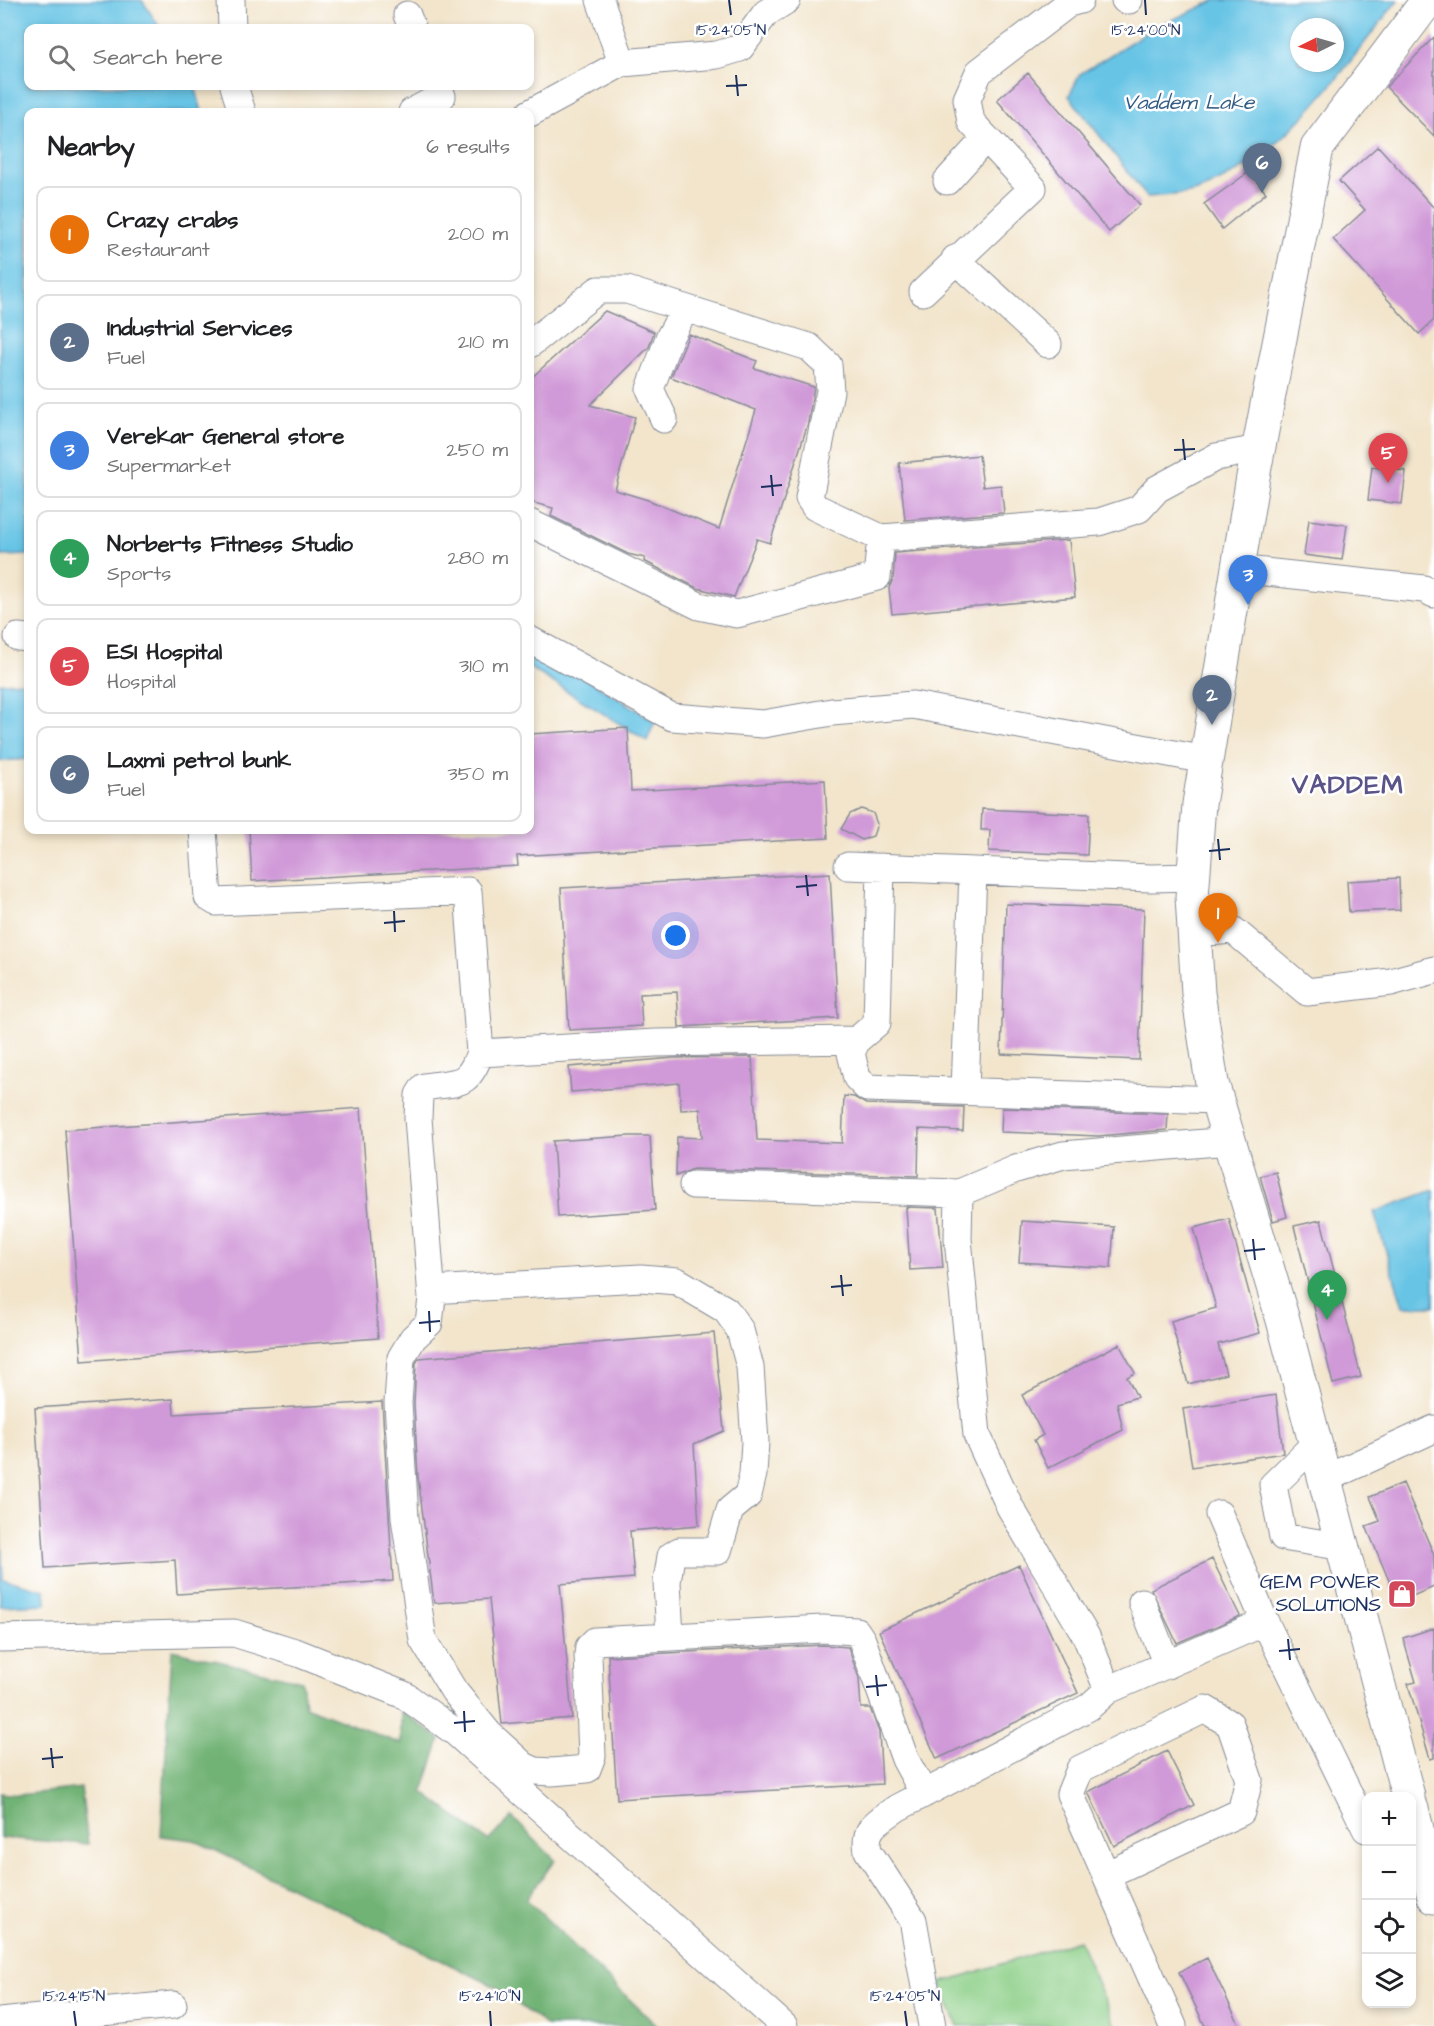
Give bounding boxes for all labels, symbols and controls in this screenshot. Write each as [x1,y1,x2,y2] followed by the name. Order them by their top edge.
[1290,18,1344,72] north arrow
[696,20,766,41] text: 15°24'05"N
[1112,20,1180,41] text: 15°24'00"N
[24,24,534,90] search box
[45,41,78,74] icon: search
[93,42,223,73] text: Search here
[1124,88,1256,117] water label: Vaddem Lake
[48,129,135,165] text: Nearby
[426,133,510,161] text: 6 results
[1242,144,1282,193] pin: 6
[107,205,238,236] text: Crazy crabs
[68,220,71,248] text: 1
[448,220,508,248] text: 200 m
[107,236,210,264] text: Restaurant
[107,313,292,344] text: Industrial Services
[64,328,75,356] text: 2
[458,328,508,356] text: 210 m
[107,344,145,372] text: Fuel
[107,421,344,452] text: Verekar General store
[1368,434,1408,483] pin: 5
[64,436,75,464] text: 3
[446,436,508,464] text: 250 m
[107,452,231,480] text: Supermarket
[107,529,353,560] text: Norberts Fitness Studio
[63,544,76,572] text: 4
[447,544,508,572] text: 280 m
[1228,556,1268,605] pin: 3
[107,560,171,588] text: Sports
[107,637,222,668] text: ESI Hospital
[62,652,77,680] text: 5
[459,652,508,680] text: 310 m
[107,668,176,696] text: Hospital
[1192,676,1232,725] pin: 2
[107,745,291,776] text: Laxmi petrol bunk
[63,760,76,788] text: 6
[447,760,508,788] text: 350 m
[1291,767,1404,803] district label: VADDEM
[107,776,145,804] text: Fuel
[1198,894,1238,943] pin: 1
[661,921,690,950] your location
[1308,1270,1346,1320] pin: 4
[1260,1568,1381,1619] place label: GEM POWER SOLUTIONS
[1386,1578,1418,1610] shop icon: GEM POWER SOLUTIONS
[1362,1792,1416,2008] map controls
[1362,1792,1416,1846] button: +
[1362,1846,1416,1900] button: −
[1362,1900,1416,1954] button: locate
[1362,1954,1416,2008] button: layers
[43,1986,105,2007] text: 15°24'15"N
[459,1986,521,2007] text: 15°24'10"N
[870,1986,940,2007] text: 15°24'05"N

